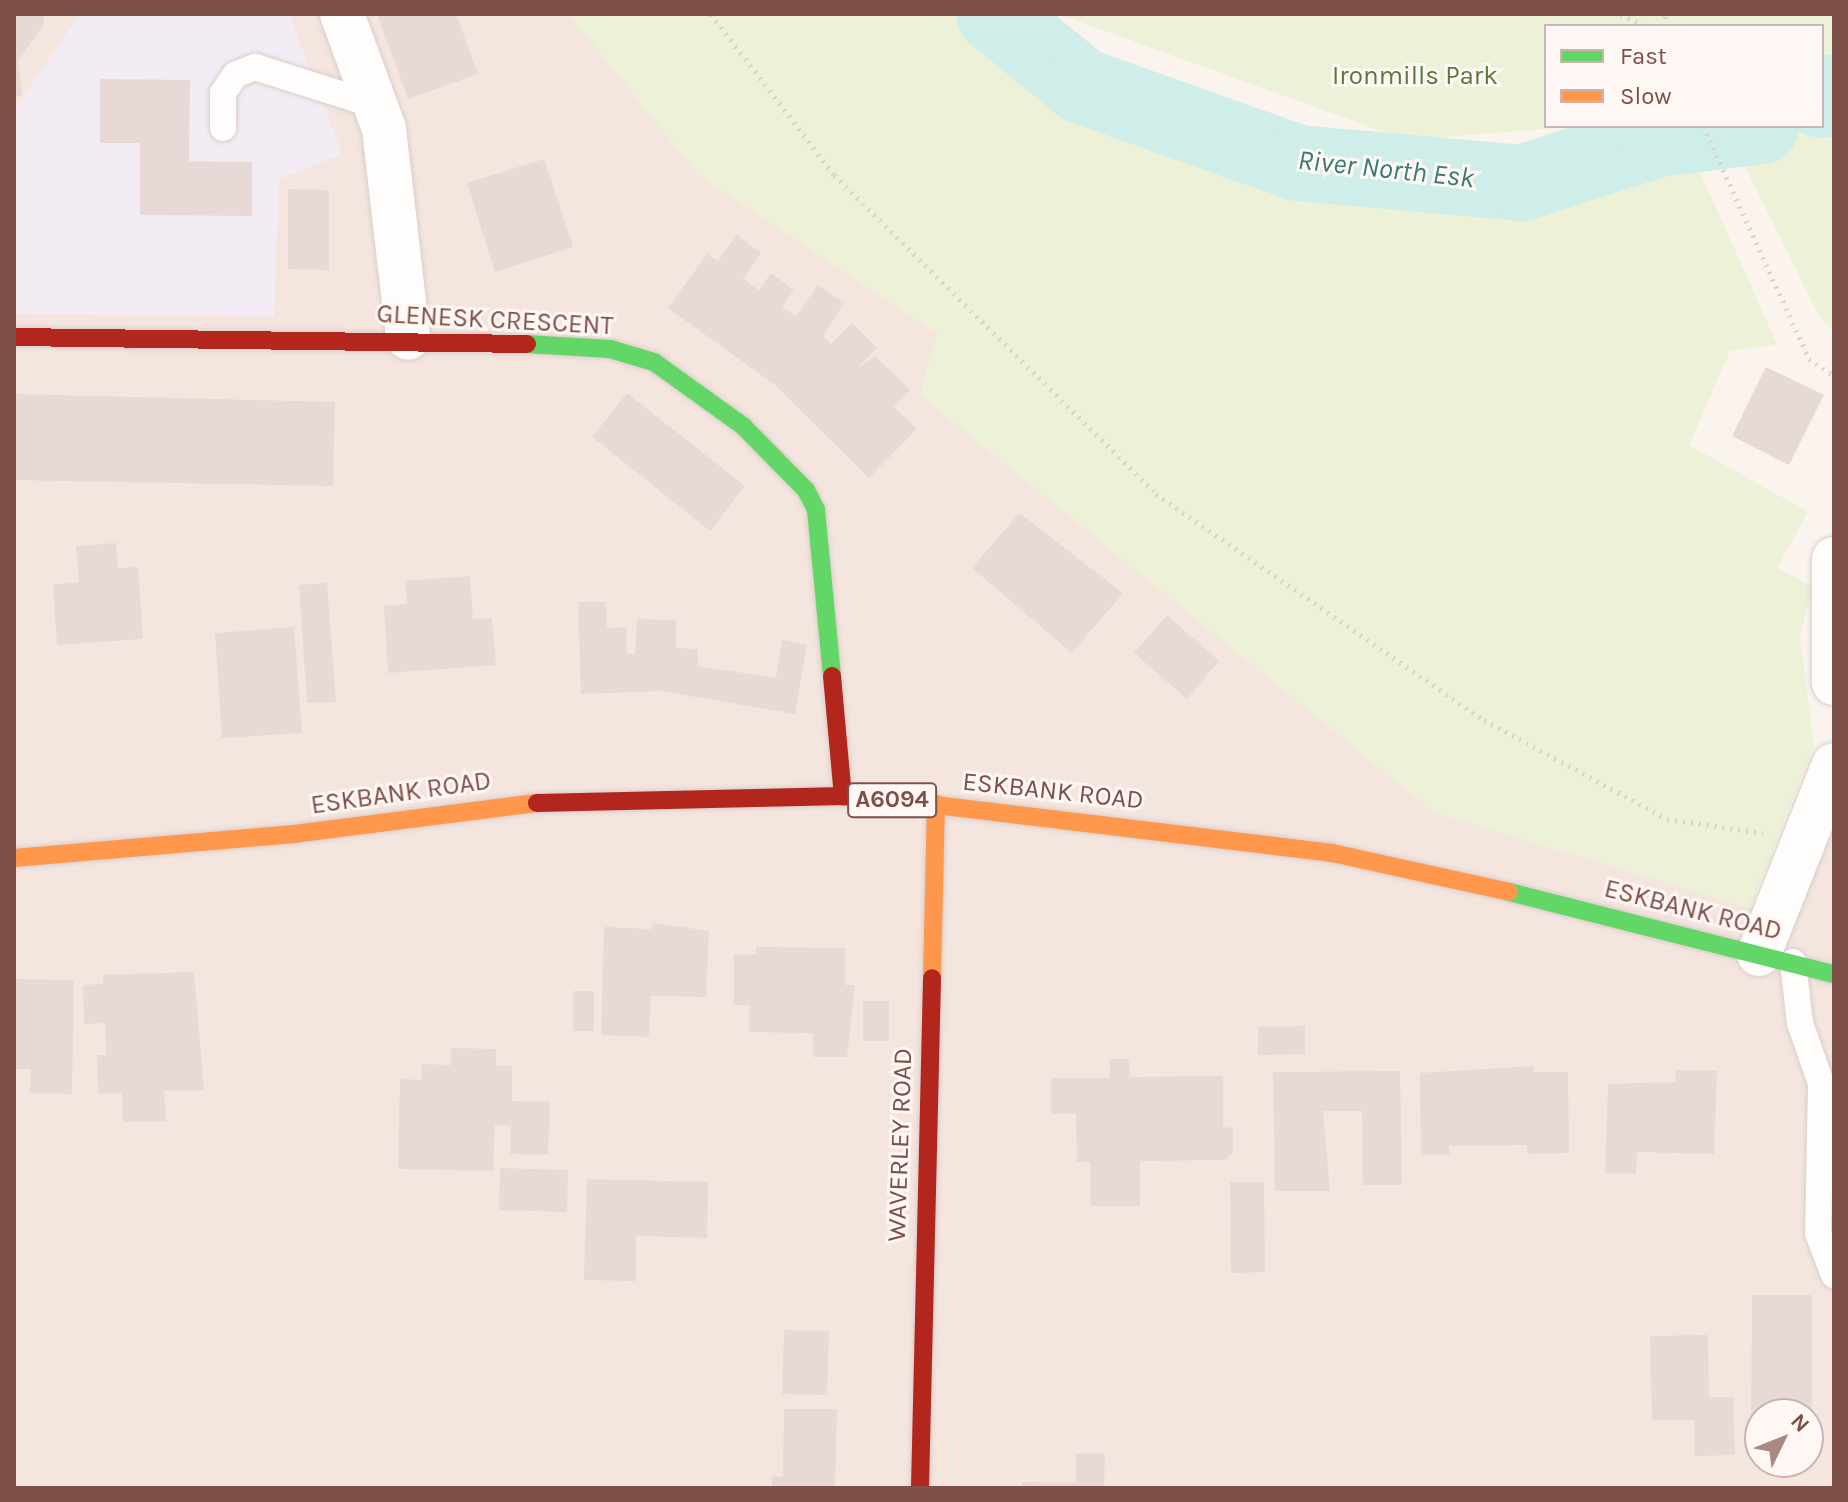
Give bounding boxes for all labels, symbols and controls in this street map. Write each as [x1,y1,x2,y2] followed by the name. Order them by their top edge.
[1544,24,1824,128] legend
[1620,42,1667,70] text: Fast
[1332,60,1498,92] park label: Ironmills Park
[1620,82,1672,110] text: Slow
[1296,143,1476,195] water label: River North Esk
[376,298,614,342] street label: GLENESK CRESCENT
[309,765,493,821] street label: ESKBANK ROAD
[961,766,1145,816] street label: ESKBANK ROAD
[846,780,938,820] road number: A6094
[1601,873,1785,947] street label: ESKBANK ROAD
[881,1048,919,1242] street label: WAVERLEY ROAD
[1744,1398,1824,1478] north arrow
[1785,1408,1815,1438] text: N

